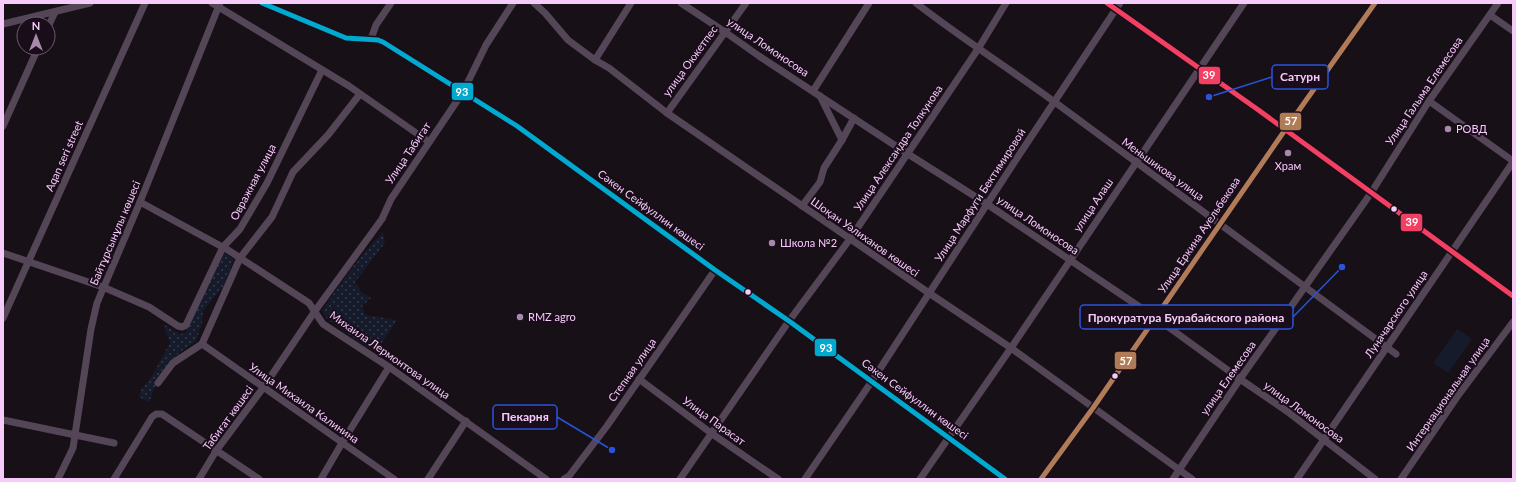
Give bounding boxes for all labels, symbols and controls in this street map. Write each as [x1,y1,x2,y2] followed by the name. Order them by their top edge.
[725,14,812,79] street label: улица Ломоносова
[16,16,56,56] north arrow
[32,19,40,32] text: N
[660,23,720,99] street label: улица Окжетпес
[1382,34,1465,147] street label: Улица Галыма Елемесова
[1272,65,1328,89] callout: Сатурн
[1198,66,1221,85] line badge: 39
[1203,68,1215,81] text: 39
[1280,69,1320,84] text: Сатурн
[451,82,474,101] line badge: 93
[851,82,945,213] street label: Улица Александра Толкунова
[456,85,468,98] text: 93
[1279,112,1302,131] line badge: 57
[1285,114,1297,127] text: 57
[42,118,85,193] street label: Aqan seri street
[382,119,433,186] street label: Улица Табигат
[1456,122,1487,135] place label: РОВД
[1443,124,1453,134] marker: РОВД
[932,126,1028,264] street label: Улица Марфуги Бектимировой
[1120,134,1207,203] street label: Меньшикова улица
[227,141,278,222] street label: Овражная улица
[1283,148,1293,158] marker: Храм
[1275,159,1301,172] place label: Храм
[596,167,707,253] street label: Сәкен Сейфуллин көшесі
[1155,174,1242,295] street label: Улица Еркина Ауельбекова
[1070,176,1115,234] street label: улица Алаш
[87,178,143,287] street label: Байтұрсынұлы көшесі
[995,192,1082,257] street label: улица Ломоносова
[809,194,922,279] street label: Шоқан Уәлиханов көшесі
[1389,204,1399,214] unlabelled marker
[1400,213,1423,232] line badge: 39
[1406,215,1418,228] text: 39
[780,236,837,249] place label: Школа №2
[767,238,777,248] marker: Школа №2
[1361,267,1430,361] street label: Луначарского улица
[743,287,753,297] unlabelled marker
[1080,305,1293,329] callout: Прокуратура Бурабайского района
[328,308,453,401] street label: Михаила Лермонтова улица
[528,310,576,323] place label: RMZ agro
[1088,310,1284,325] text: Прокуратура Бурабайского района
[515,312,525,322] marker: RMZ agro
[1403,334,1492,453] street label: Интернациональная улица
[605,336,658,404] street label: Степная улица
[814,338,837,357] line badge: 93
[1197,338,1258,417] street label: улица Елемесова
[820,341,832,354] text: 93
[1114,351,1137,370] line badge: 57
[1120,354,1132,367] text: 57
[860,356,971,442] street label: Сәкен Сейфуллин көшесі
[247,360,362,446] street label: Улица Михаила Калинина
[1110,371,1120,381] unlabelled marker
[1262,378,1347,445] street label: улица Ломоносова
[200,383,256,453] street label: Табиғат көшесі
[680,394,748,448] street label: Улица Парасат
[493,405,557,429] callout: Пекарня
[501,409,549,424] text: Пекарня

